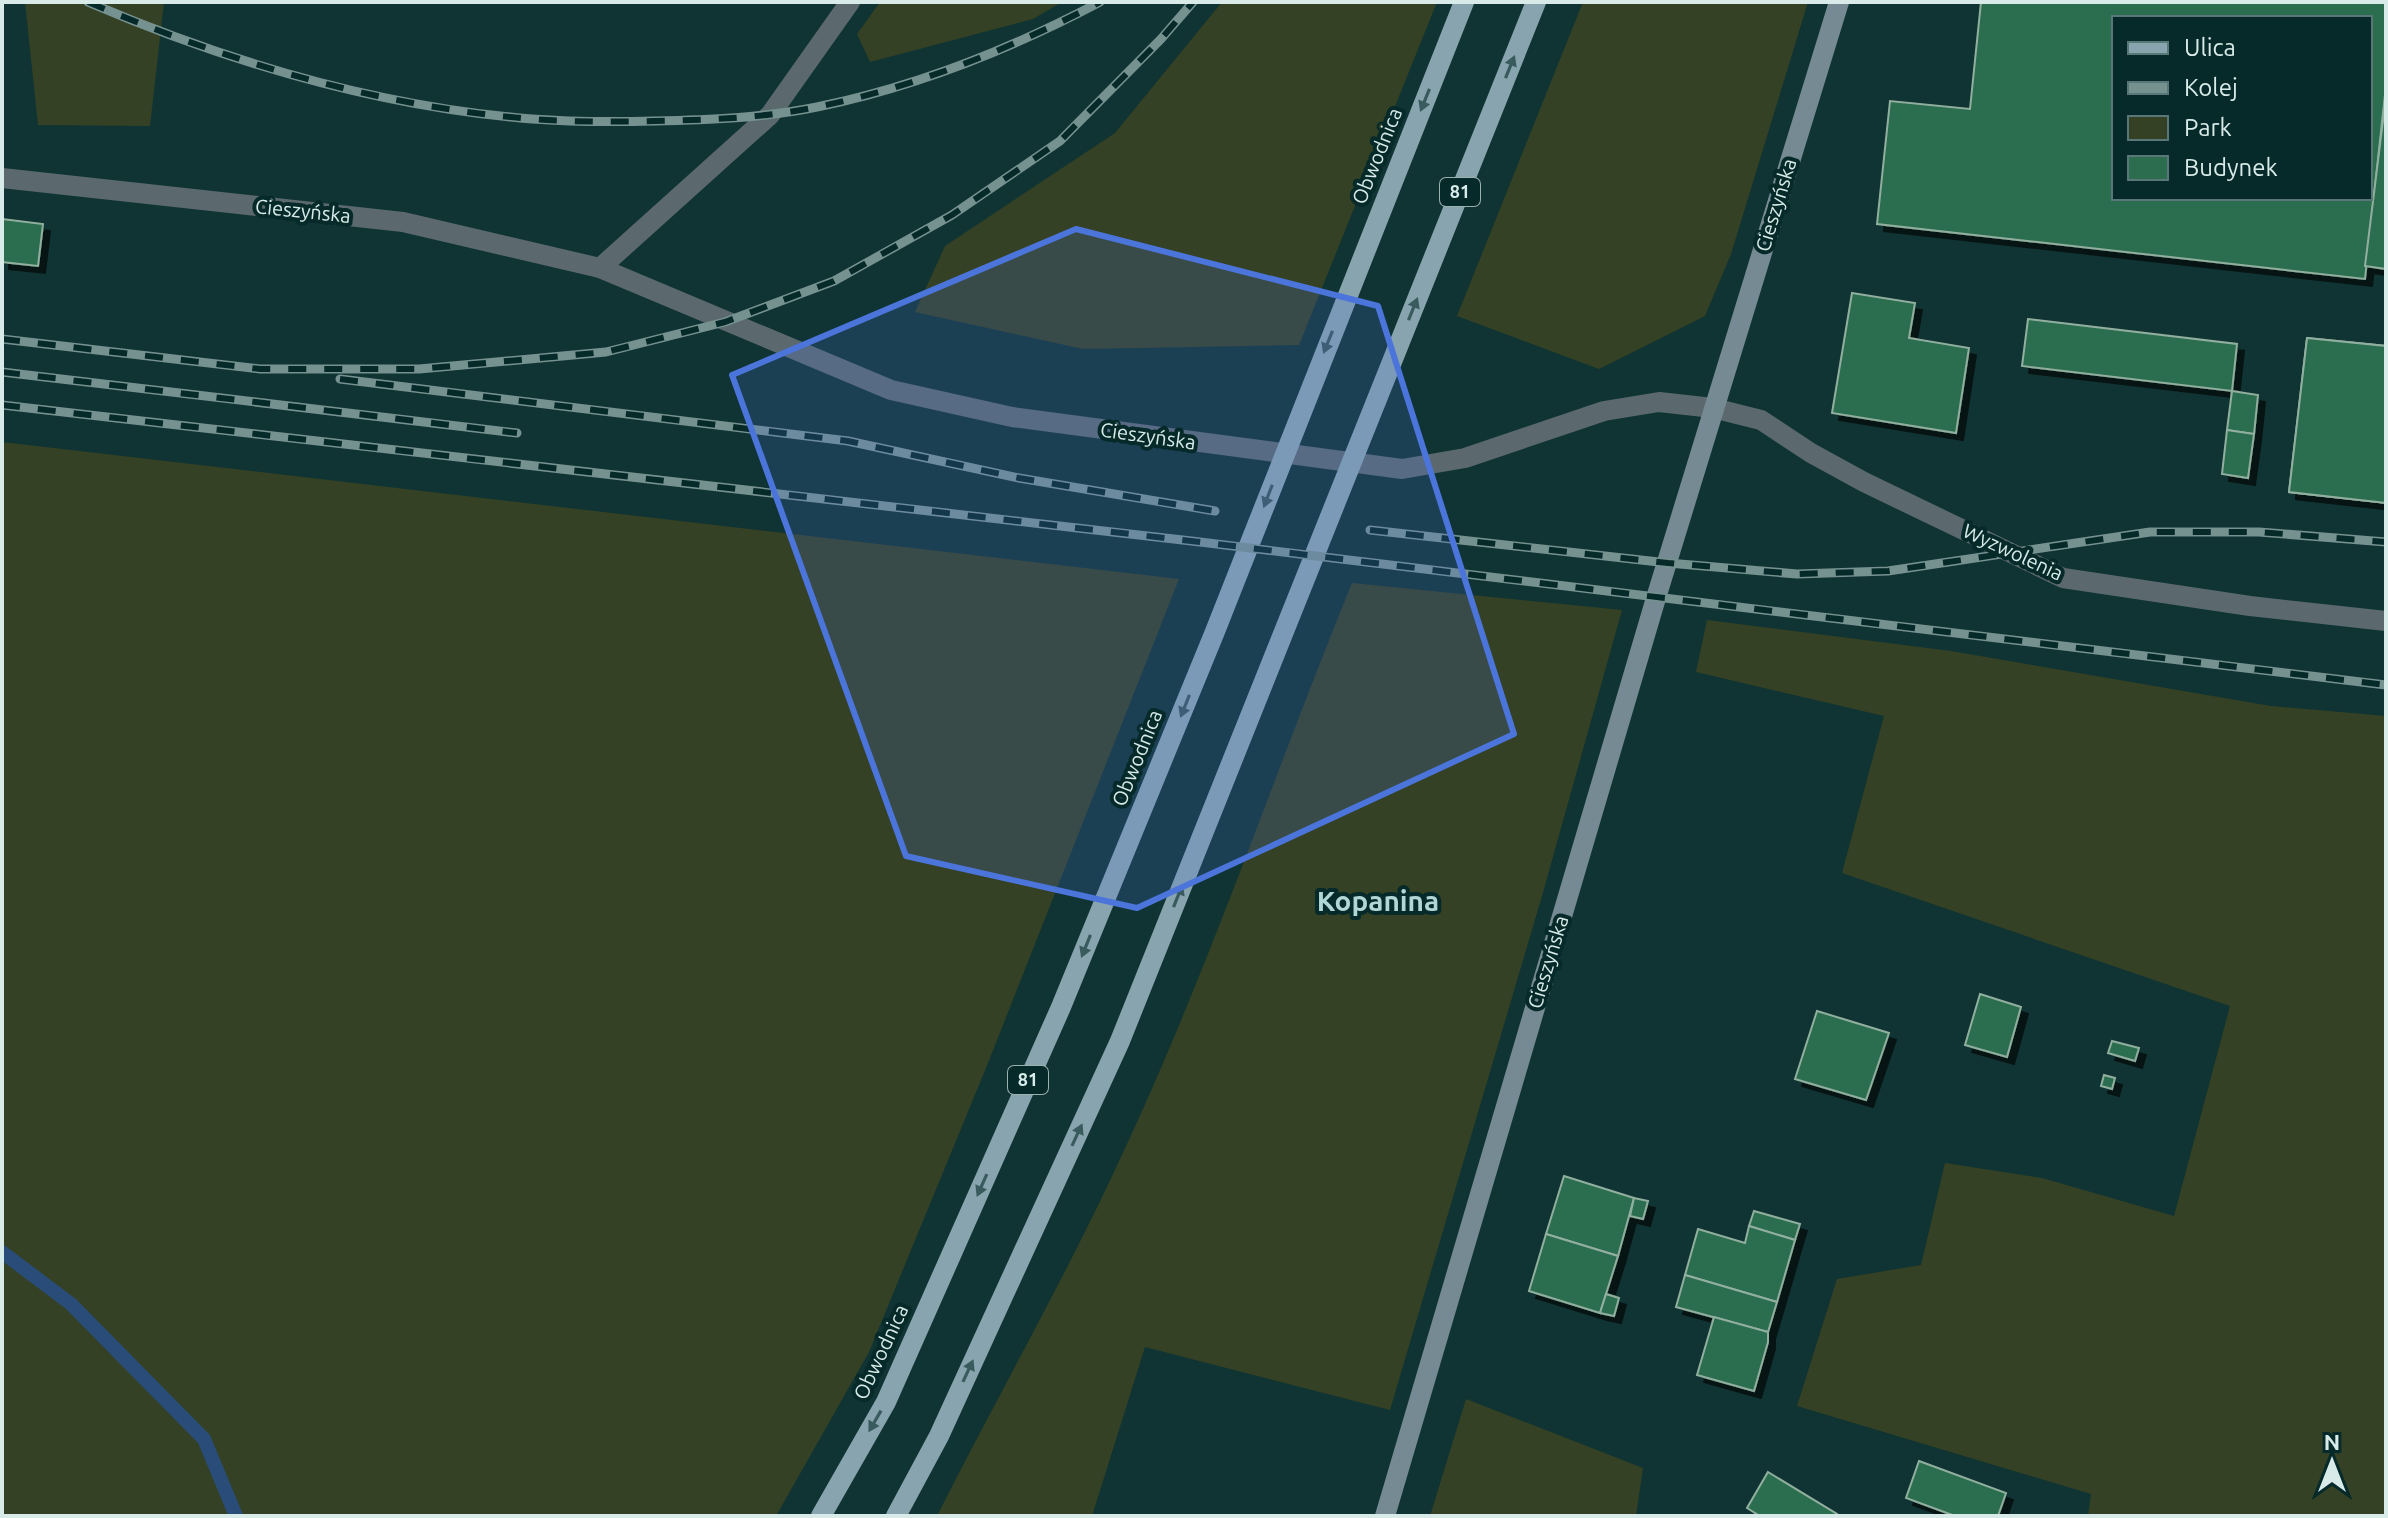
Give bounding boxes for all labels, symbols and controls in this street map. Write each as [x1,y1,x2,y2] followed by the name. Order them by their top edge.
[2112,16,2372,200] legend
[2184,34,2236,61] text: Ulica
[1504,55,1517,79] one-way arrow
[2184,74,2238,101] text: Kolej
[1418,88,1431,112] one-way arrow
[1347,104,1406,207] street label: Obwodnica
[2184,114,2232,141] text: Park
[2184,154,2278,181] text: Budynek
[1750,156,1801,254] street label: Cieszyńska
[1440,178,1480,206] road number: 81
[254,194,352,227] street label: Cieszyńska
[1407,297,1420,321] one-way arrow
[1322,330,1335,354] one-way arrow
[1099,417,1197,454] street label: Cieszyńska
[1261,484,1274,508] one-way arrow
[1960,518,2067,585] street label: Wyzwolenia
[1178,694,1191,718] one-way arrow
[1107,706,1166,809] street label: Obwodnica
[1172,884,1185,908] one-way arrow
[1317,885,1439,916] district label: Kopanina
[1522,913,1573,1011] street label: Cieszyńska
[1079,934,1092,958] one-way arrow
[1008,1066,1048,1094] road number: 81
[1070,1123,1084,1147] one-way arrow
[975,1173,989,1197] one-way arrow
[849,1301,913,1403] street label: Obwodnica
[961,1360,975,1383] one-way arrow
[868,1410,882,1433] one-way arrow
[2292,1422,2372,1502] north arrow
[2324,1429,2340,1454] text: N

